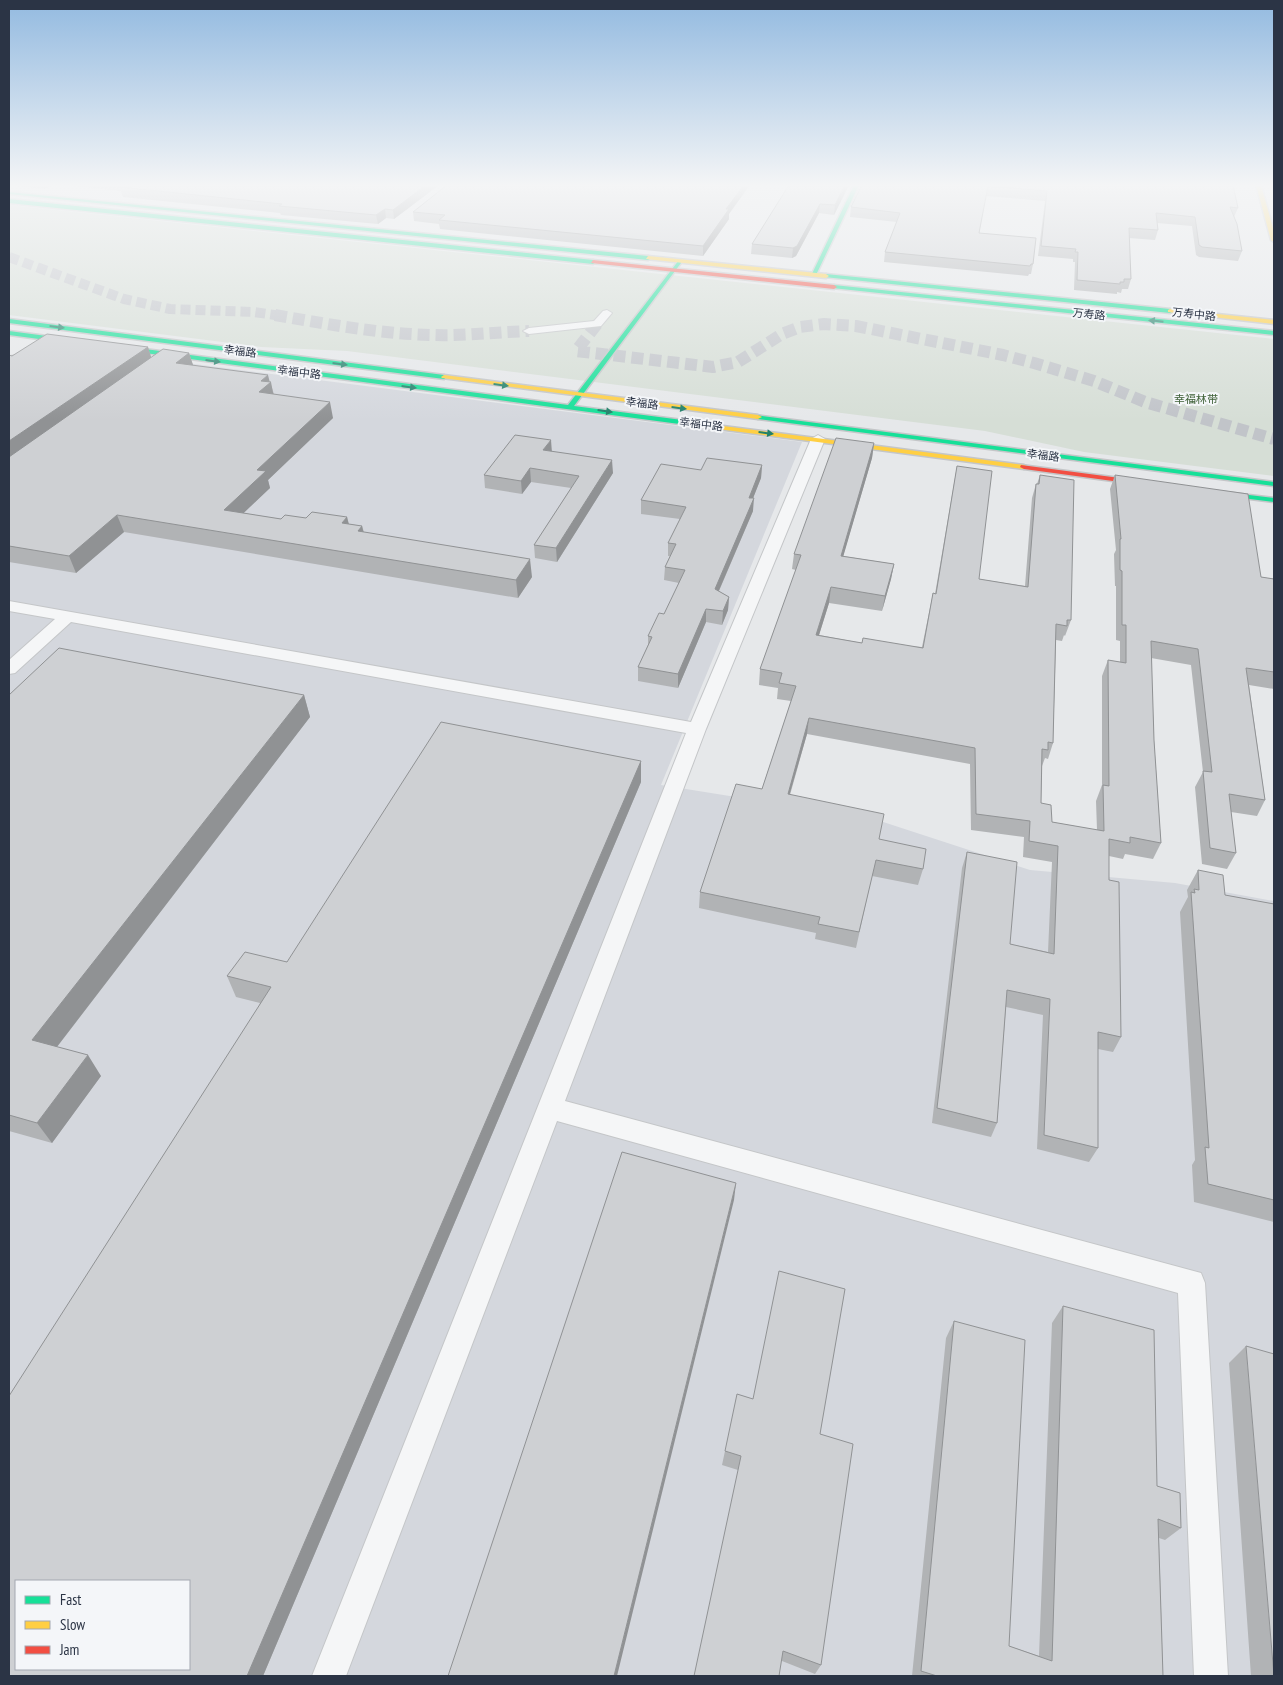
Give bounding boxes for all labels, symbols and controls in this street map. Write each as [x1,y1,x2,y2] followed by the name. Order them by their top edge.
[1072,305,1106,323] street label: 万寿路
[1171,305,1217,323] street label: 万寿中路
[1148,316,1164,324] one-way arrow
[49,323,65,331] one-way arrow
[223,342,257,360] street label: 幸福路
[205,357,221,365] one-way arrow
[332,360,348,368] one-way arrow
[276,362,322,382] street label: 幸福中路
[493,381,509,389] one-way arrow
[401,383,417,391] one-way arrow
[1174,392,1218,406] park label: 幸福林带
[625,394,659,412] street label: 幸福路
[672,404,688,412] one-way arrow
[597,408,613,416] one-way arrow
[678,414,724,434] street label: 幸福中路
[758,429,774,437] one-way arrow
[1026,446,1060,464] street label: 幸福路
[15,1580,190,1670] legend
[60,1590,81,1609] text: Fast
[60,1615,85,1634] text: Slow
[59,1640,79,1659] text: Jam

